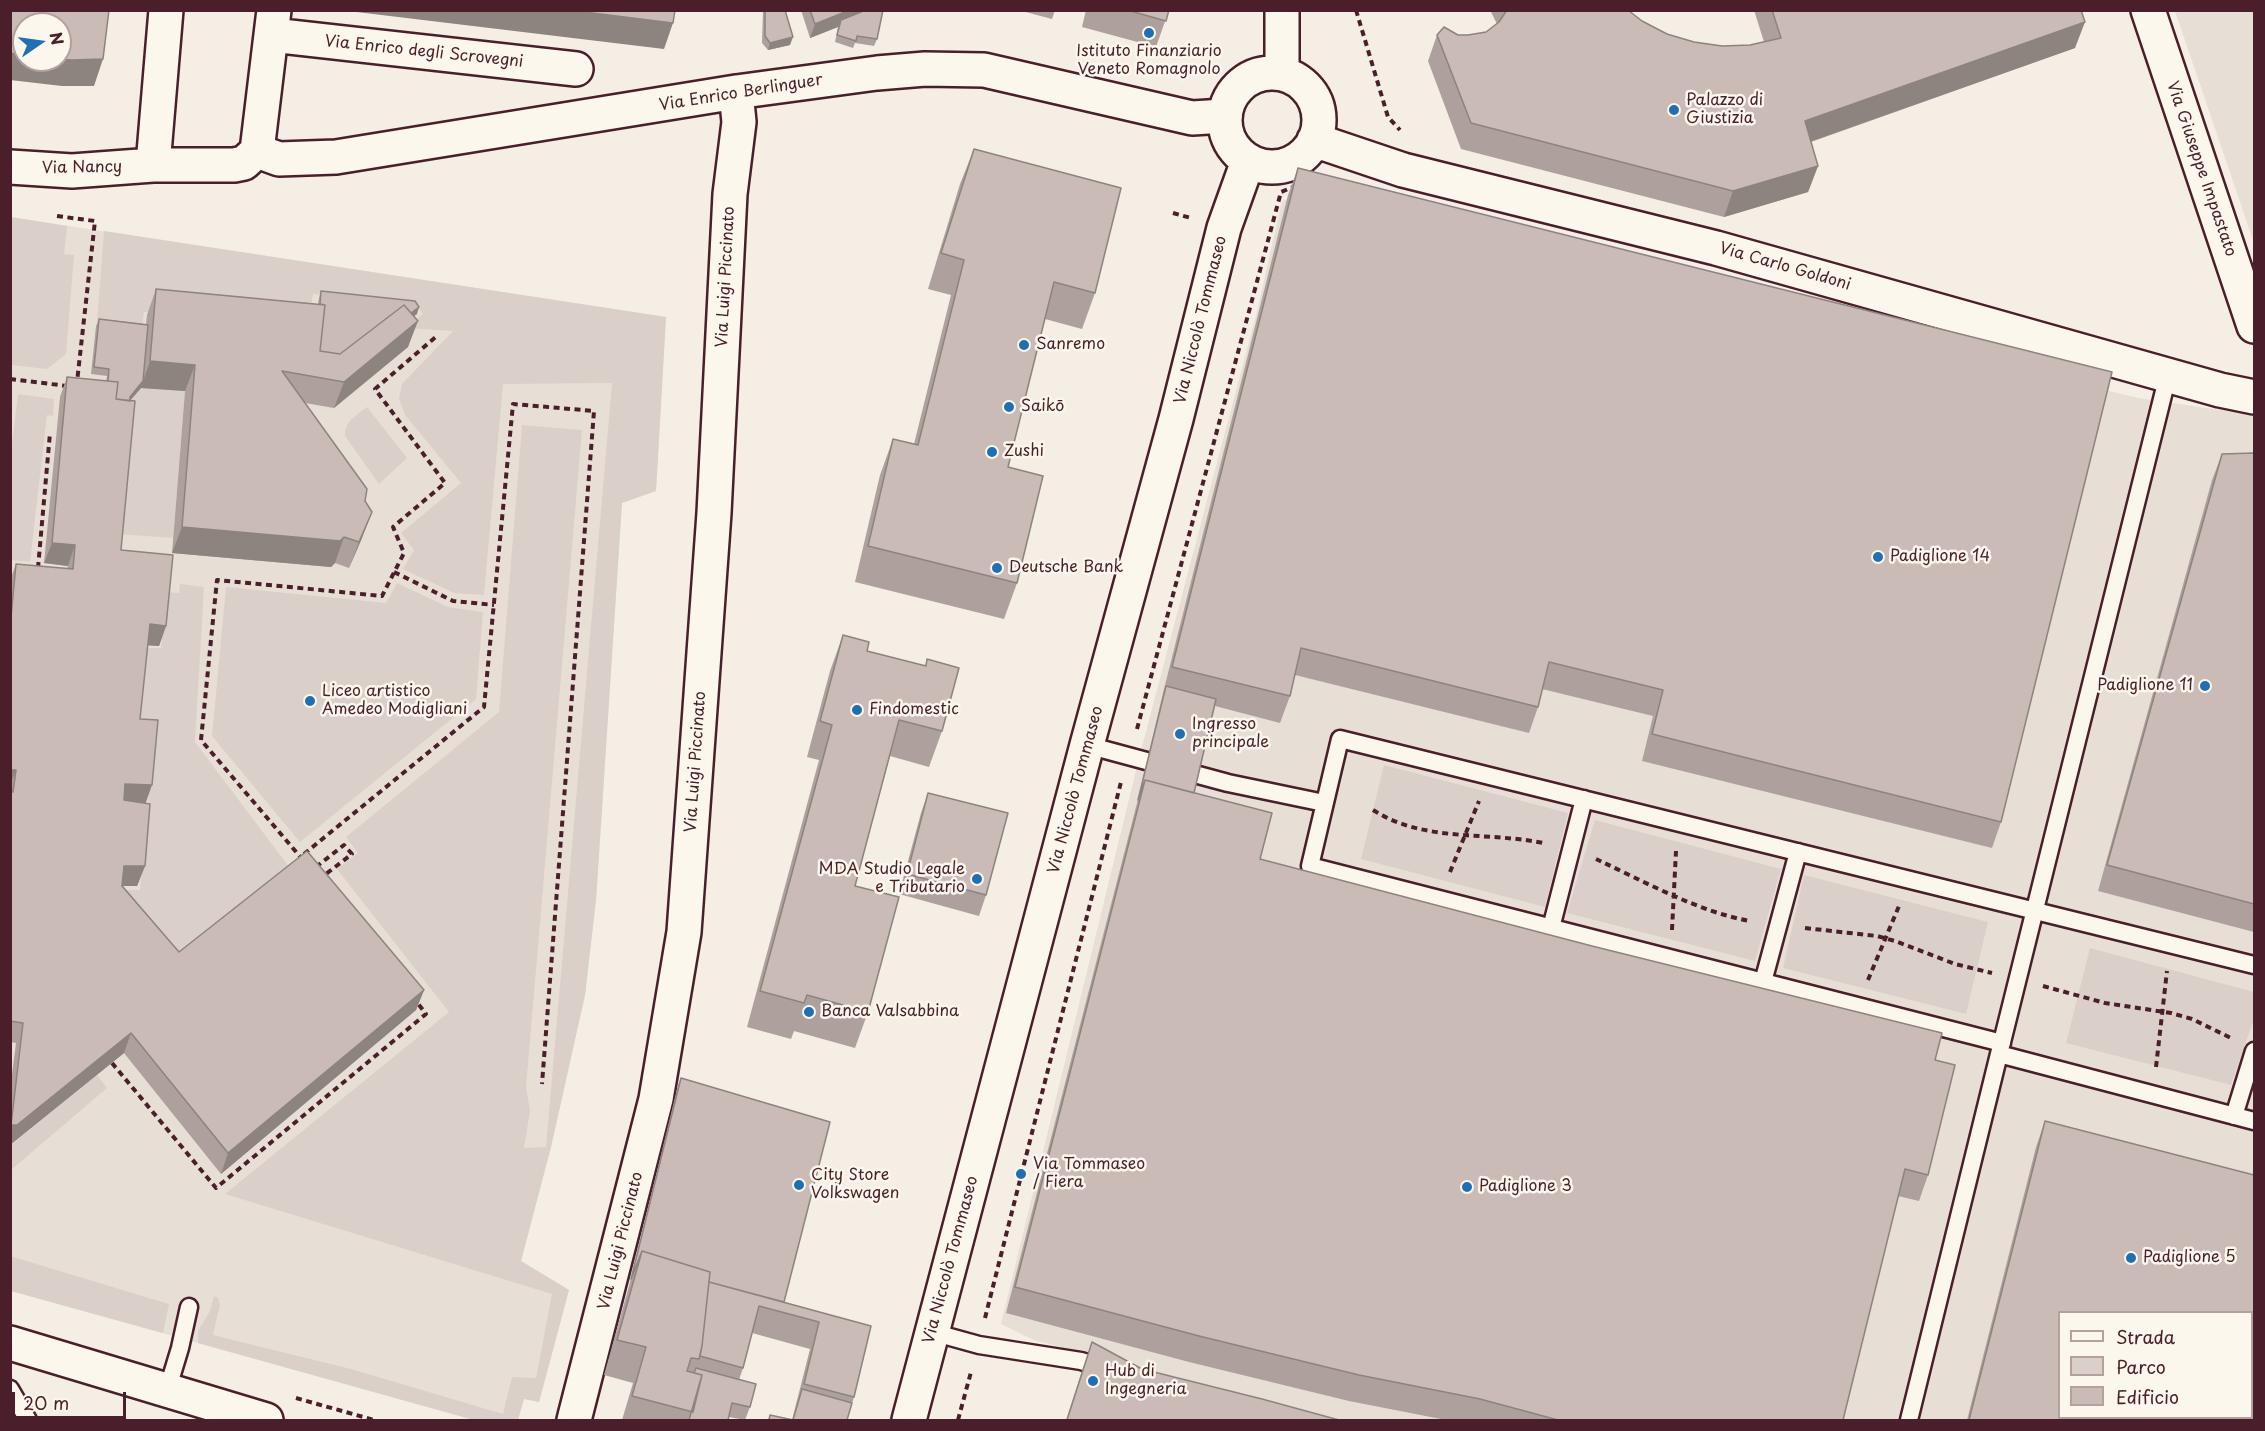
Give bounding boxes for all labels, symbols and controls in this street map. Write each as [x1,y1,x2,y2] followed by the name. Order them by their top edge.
[12,12,72,72] north arrow
[1142,26,1156,40] marker: Istituto Finanziario Veneto Romagnolo
[44,30,71,47] text: N
[324,32,524,72] street label: Via Enrico degli Scrovegni
[1076,42,1222,80] place label: Istituto Finanziario Veneto Romagnolo
[658,71,824,115] street label: Via Enrico Berlinguer
[2162,79,2240,259] street label: Via Giuseppe Impastato
[1686,91,1763,129] place label: Palazzo di Giustizia
[1667,103,1681,117] marker: Palazzo di Giustizia
[42,158,122,178] street label: Via Nancy
[713,206,739,348] street label: Via Luigi Piccinato
[1171,234,1231,406] street label: Via Niccolò Tommaseo
[1717,239,1853,295] street label: Via Carlo Goldoni
[1036,335,1105,355] place label: Sanremo
[1017,338,1031,352] marker: Sanremo
[1021,397,1064,417] place label: Saikō
[1002,400,1016,414] marker: Saikō
[1004,442,1044,462] place label: Zushi
[985,445,999,459] marker: Zushi
[1890,547,1990,567] place label: Padiglione 14
[1871,550,1885,564] marker: Padiglione 14
[1009,558,1123,578] place label: Deutsche Bank
[990,561,1004,575] marker: Deutsche Bank
[2097,676,2193,696] place label: Padiglione 11
[2198,679,2212,693] marker: Padiglione 11
[322,682,467,720] place label: Liceo artistico Amedeo Modigliani
[681,691,711,833] street label: Via Luigi Piccinato
[303,694,317,708] marker: Liceo artistico Amedeo Modigliani
[869,700,959,720] place label: Findomestic
[850,703,864,717] marker: Findomestic
[1044,704,1108,876] street label: Via Niccolò Tommaseo
[1192,715,1269,753] place label: Ingresso principale
[1173,727,1187,741] marker: Ingresso principale
[818,860,965,898] place label: MDA Studio Legale e Tributario
[970,872,984,886] marker: MDA Studio Legale e Tributario
[821,1002,959,1022] place label: Banca Valsabbina
[802,1005,816,1019] marker: Banca Valsabbina
[1033,1155,1145,1193] place label: Via Tommaseo / Fiera
[811,1166,899,1204] place label: City Store Volkswagen
[1014,1167,1028,1181] marker: Via Tommaseo / Fiera
[595,1170,647,1312] street label: Via Luigi Piccinato
[919,1174,983,1346] street label: Via Niccolò Tommaseo
[1479,1177,1572,1197] place label: Padiglione 3
[792,1178,806,1192] marker: City Store Volkswagen
[1460,1180,1474,1194] marker: Padiglione 3
[2143,1248,2236,1268] place label: Padiglione 5
[2124,1251,2138,1265] marker: Padiglione 5
[2058,1311,2253,1419] legend
[2116,1323,2175,1350] text: Strada
[2116,1353,2166,1380] text: Parco
[1105,1362,1187,1400] place label: Hub di Ingegneria
[1086,1374,1100,1388] marker: Hub di Ingegneria
[15,1380,129,1418] scale bar
[2116,1383,2179,1410] text: Edificio
[23,1389,69,1416] text: 20 m

